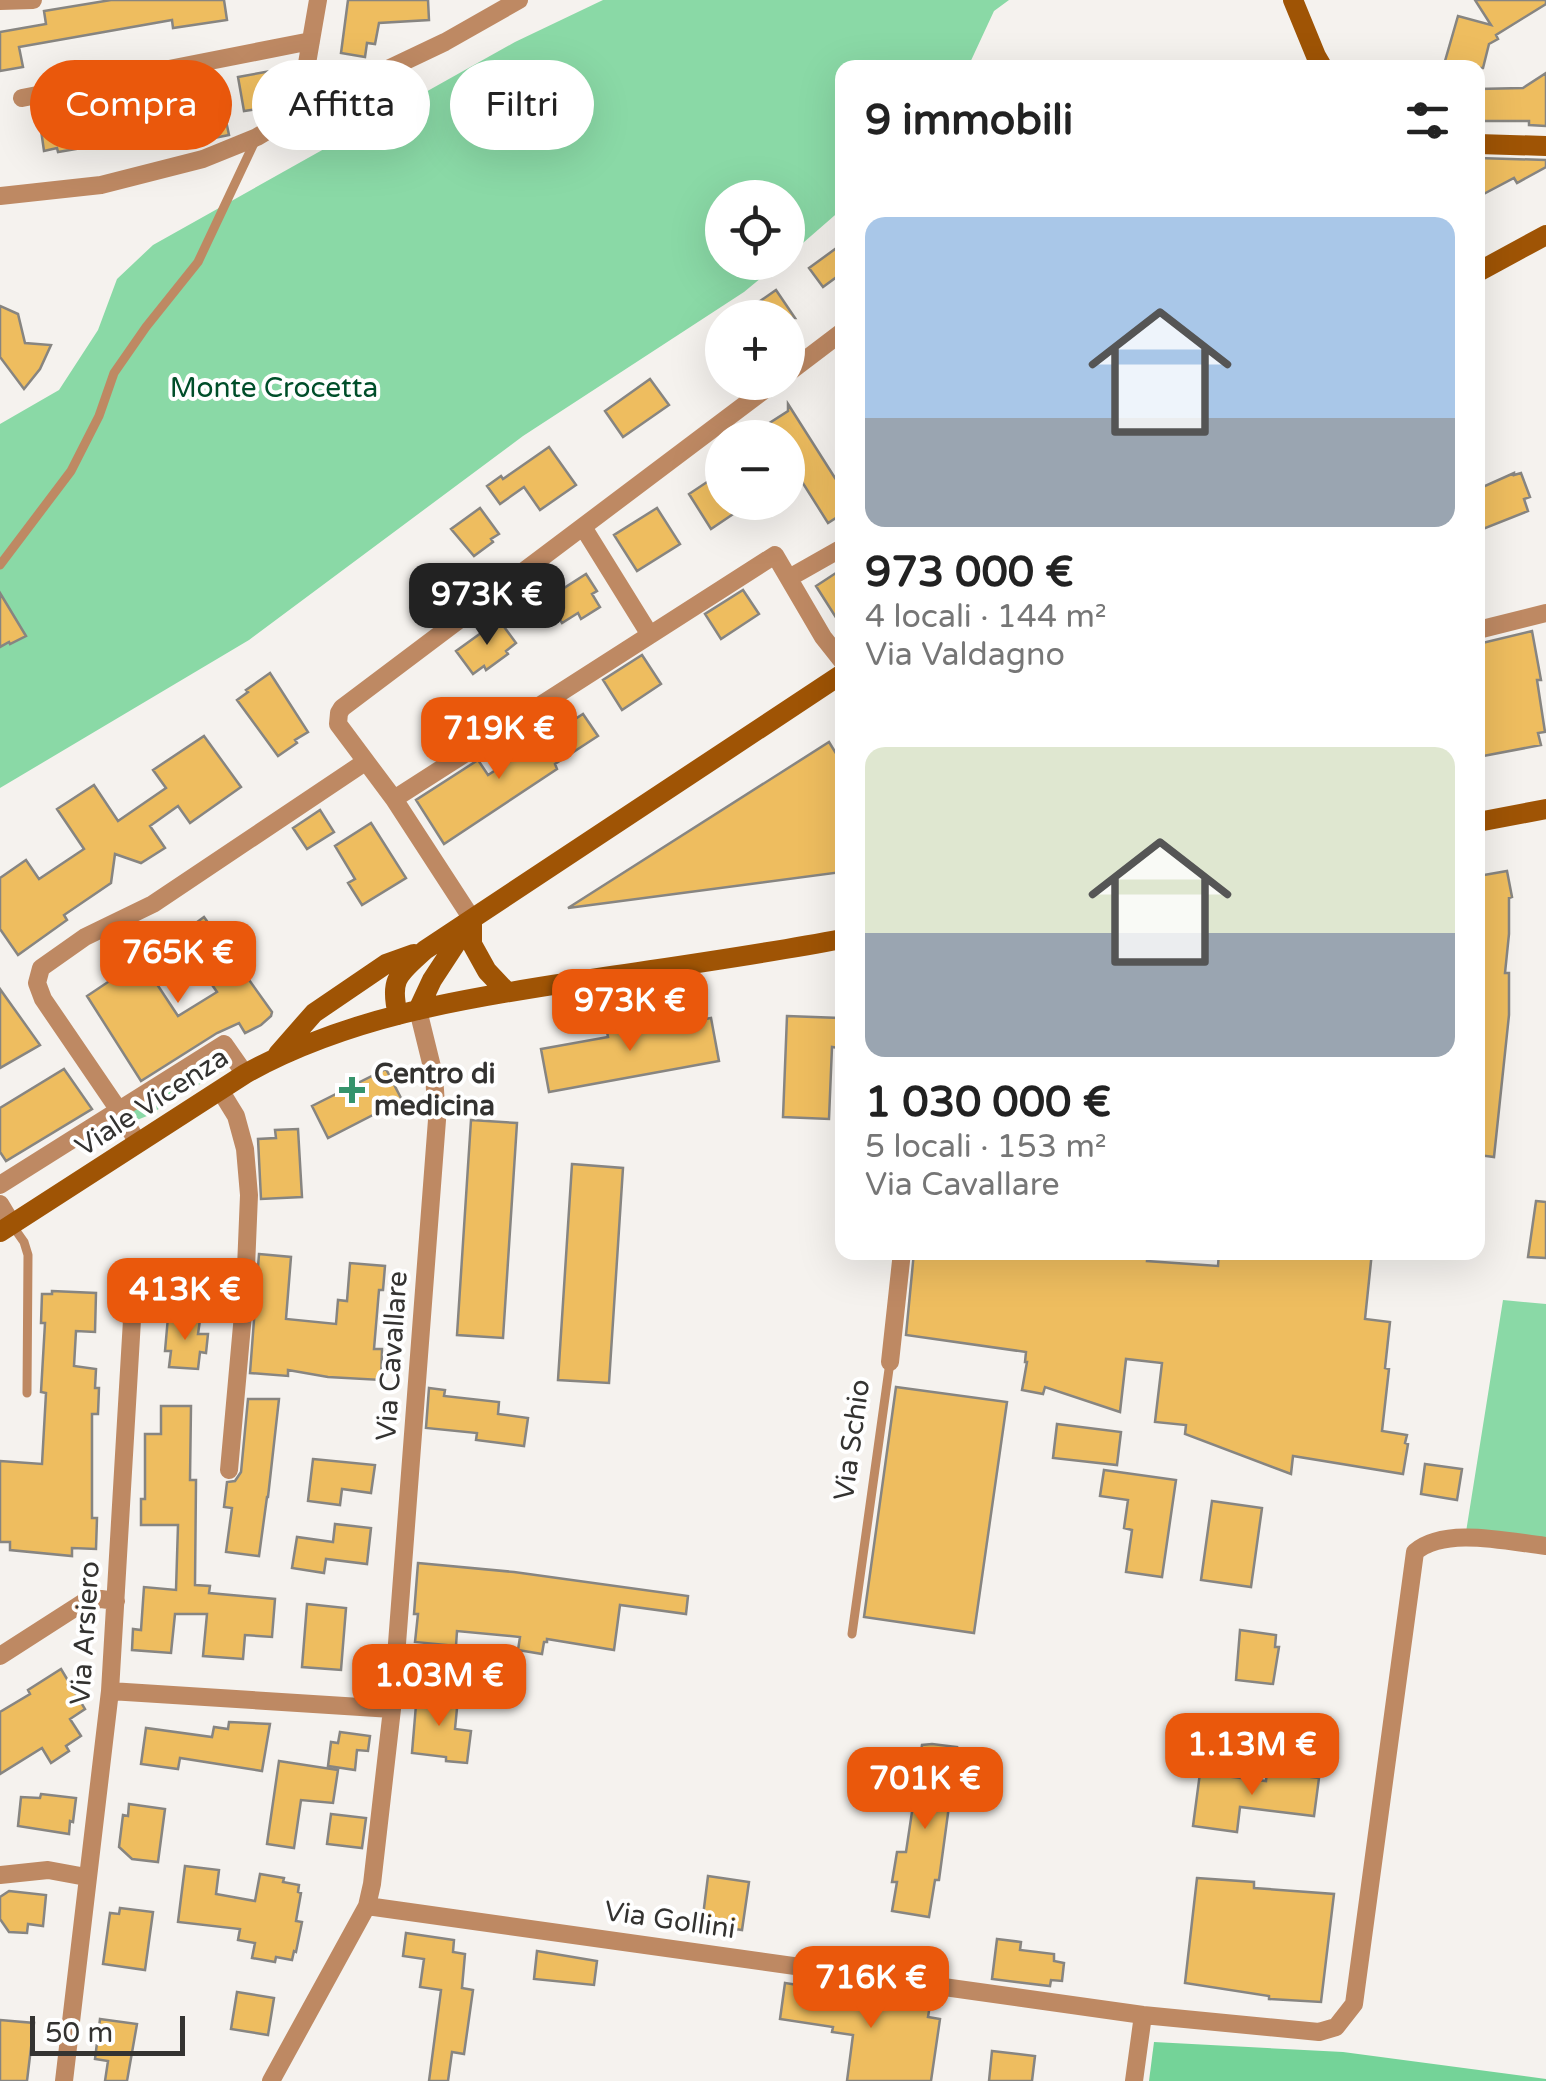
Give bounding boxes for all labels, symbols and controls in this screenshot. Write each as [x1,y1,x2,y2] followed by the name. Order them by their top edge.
[30,60,232,150] chip: Compra
[252,60,430,150] chip: Affitta
[450,60,594,150] chip: Filtri
[1400,93,1455,148] icon: filters
[865,95,1073,146] text: 9 immobili
[705,180,805,520] map controls
[705,180,805,280] button: locate
[1070,282,1250,462] icon: home
[705,300,805,400] button: +
[170,371,378,405] park label: Monte Crocetta
[705,420,805,520] button: −
[865,547,1074,598] text: 973 000 €
[406,563,568,648] pin: 973K €
[431,576,543,614] text: 973K €
[865,598,1107,636] text: 4 locali · 144 m²
[865,636,1065,674] text: Via Valdagno
[418,697,580,782] pin: 719K €
[443,710,555,748] text: 719K €
[1070,812,1250,992] icon: home
[97,921,259,1006] pin: 765K €
[122,934,234,972] text: 765K €
[549,969,711,1054] pin: 973K €
[574,982,686,1020] text: 973K €
[69,1040,235,1164] street label: Viale Vicenza
[374,1057,496,1123] place label: Centro di medicina
[339,1077,365,1103] marker: Centro di medicina
[865,1077,1111,1128] text: 1 030 000 €
[865,1128,1107,1166] text: 5 locali · 153 m²
[865,1166,1060,1204] text: Via Cavallare
[104,1258,266,1343] pin: 413K €
[369,1270,415,1442] street label: Via Cavallare
[129,1271,241,1309] text: 413K €
[827,1377,877,1503] street label: Via Schio
[63,1560,107,1706] street label: Via Arsiero
[347,1644,531,1729] pin: 1.03M €
[374,1657,504,1695] text: 1.03M €
[1160,1713,1344,1798] pin: 1.13M €
[1187,1726,1317,1764] text: 1.13M €
[844,1747,1006,1832] pin: 701K €
[869,1760,981,1798] text: 701K €
[602,1894,738,1946] street label: Via Gollini
[790,1946,952,2031] pin: 716K €
[815,1959,927,1997] text: 716K €
[30,2011,185,2056] scale bar
[45,2016,113,2050] text: 50 m

